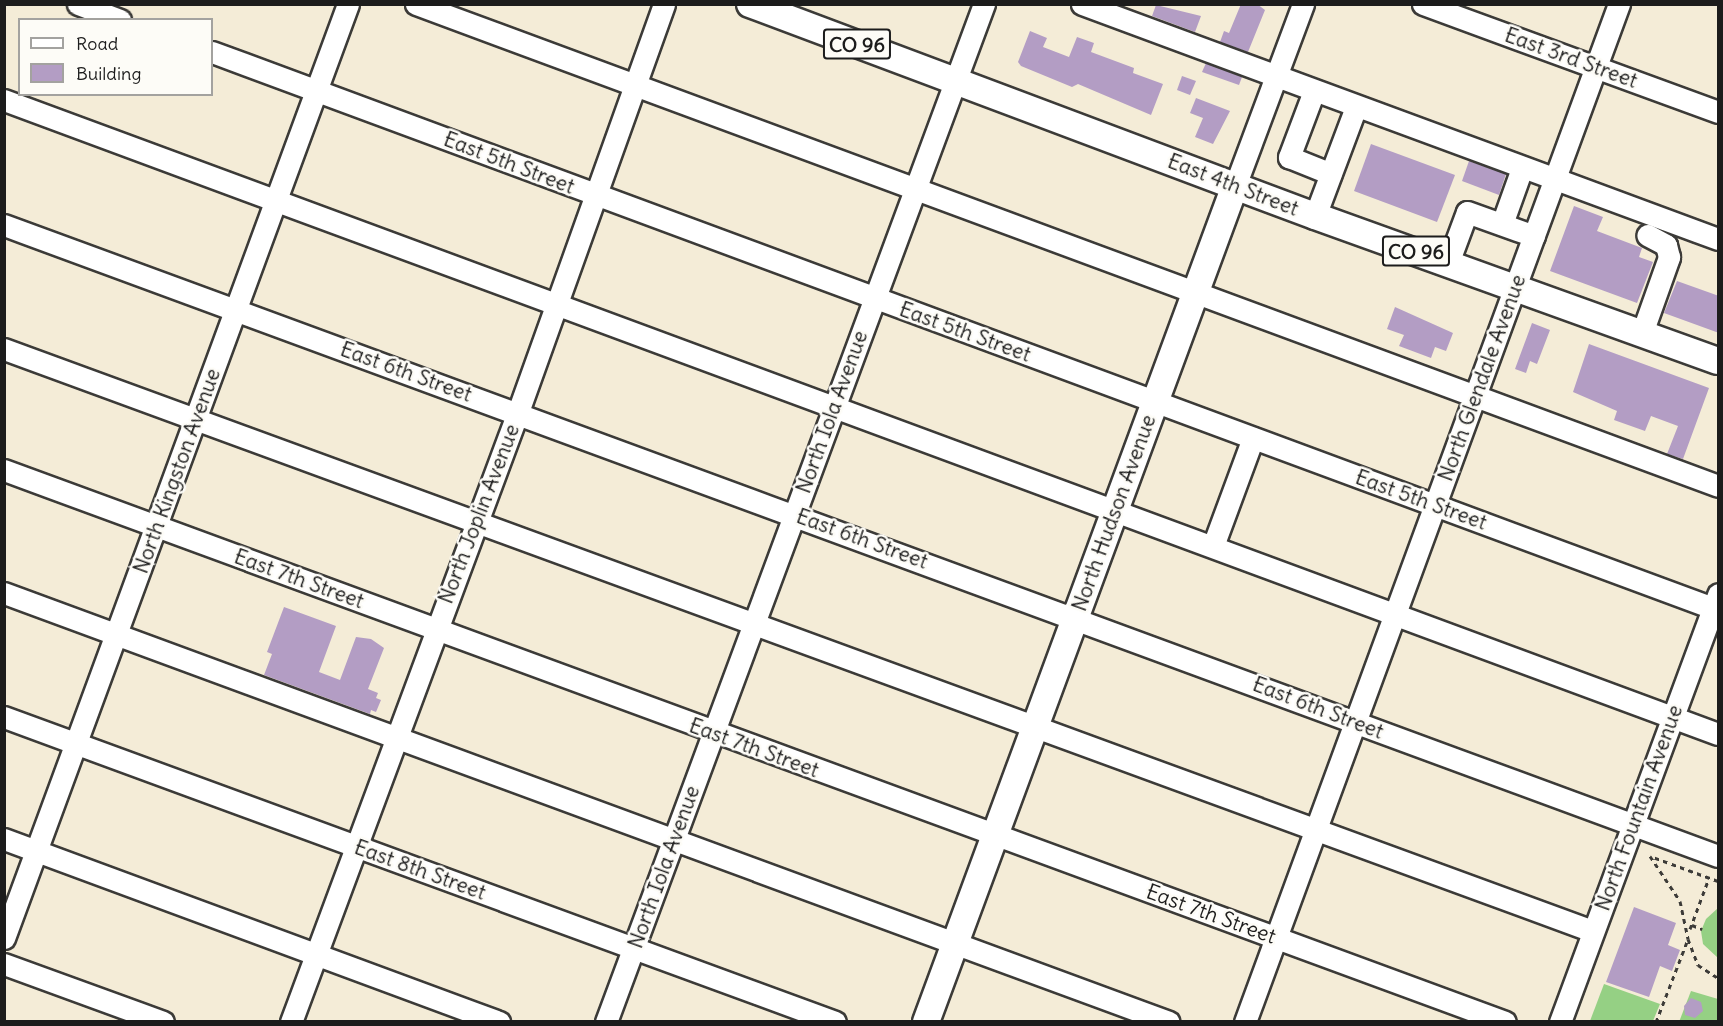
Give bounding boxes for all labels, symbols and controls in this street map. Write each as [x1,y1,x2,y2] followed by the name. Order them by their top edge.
[18,18,213,96] legend
[1501,22,1641,94] street label: East 3rd Street
[822,27,892,61] road number: CO 96
[76,32,118,55] text: Road
[76,62,141,85] text: Building
[440,127,578,199] street label: East 5th Street
[1164,149,1302,221] street label: East 4th Street
[1382,234,1450,268] road number: CO 96
[1433,271,1531,485] street label: North Glendale Avenue
[896,297,1034,367] street label: East 5th Street
[791,327,873,497] street label: North Iola Avenue
[337,337,475,407] street label: East 6th Street
[128,365,226,577] street label: North Kingston Avenue
[1067,411,1161,615] street label: North Hudson Avenue
[433,421,525,607] street label: North Joplin Avenue
[1352,465,1490,535] street label: East 5th Street
[793,504,931,574] street label: East 6th Street
[231,544,367,614] street label: East 7th Street
[1249,672,1387,744] street label: East 6th Street
[1590,702,1688,914] street label: North Fountain Avenue
[686,713,822,783] street label: East 7th Street
[623,782,705,952] street label: North Iola Avenue
[351,835,489,905] street label: East 8th Street
[1143,879,1279,949] street label: East 7th Street

